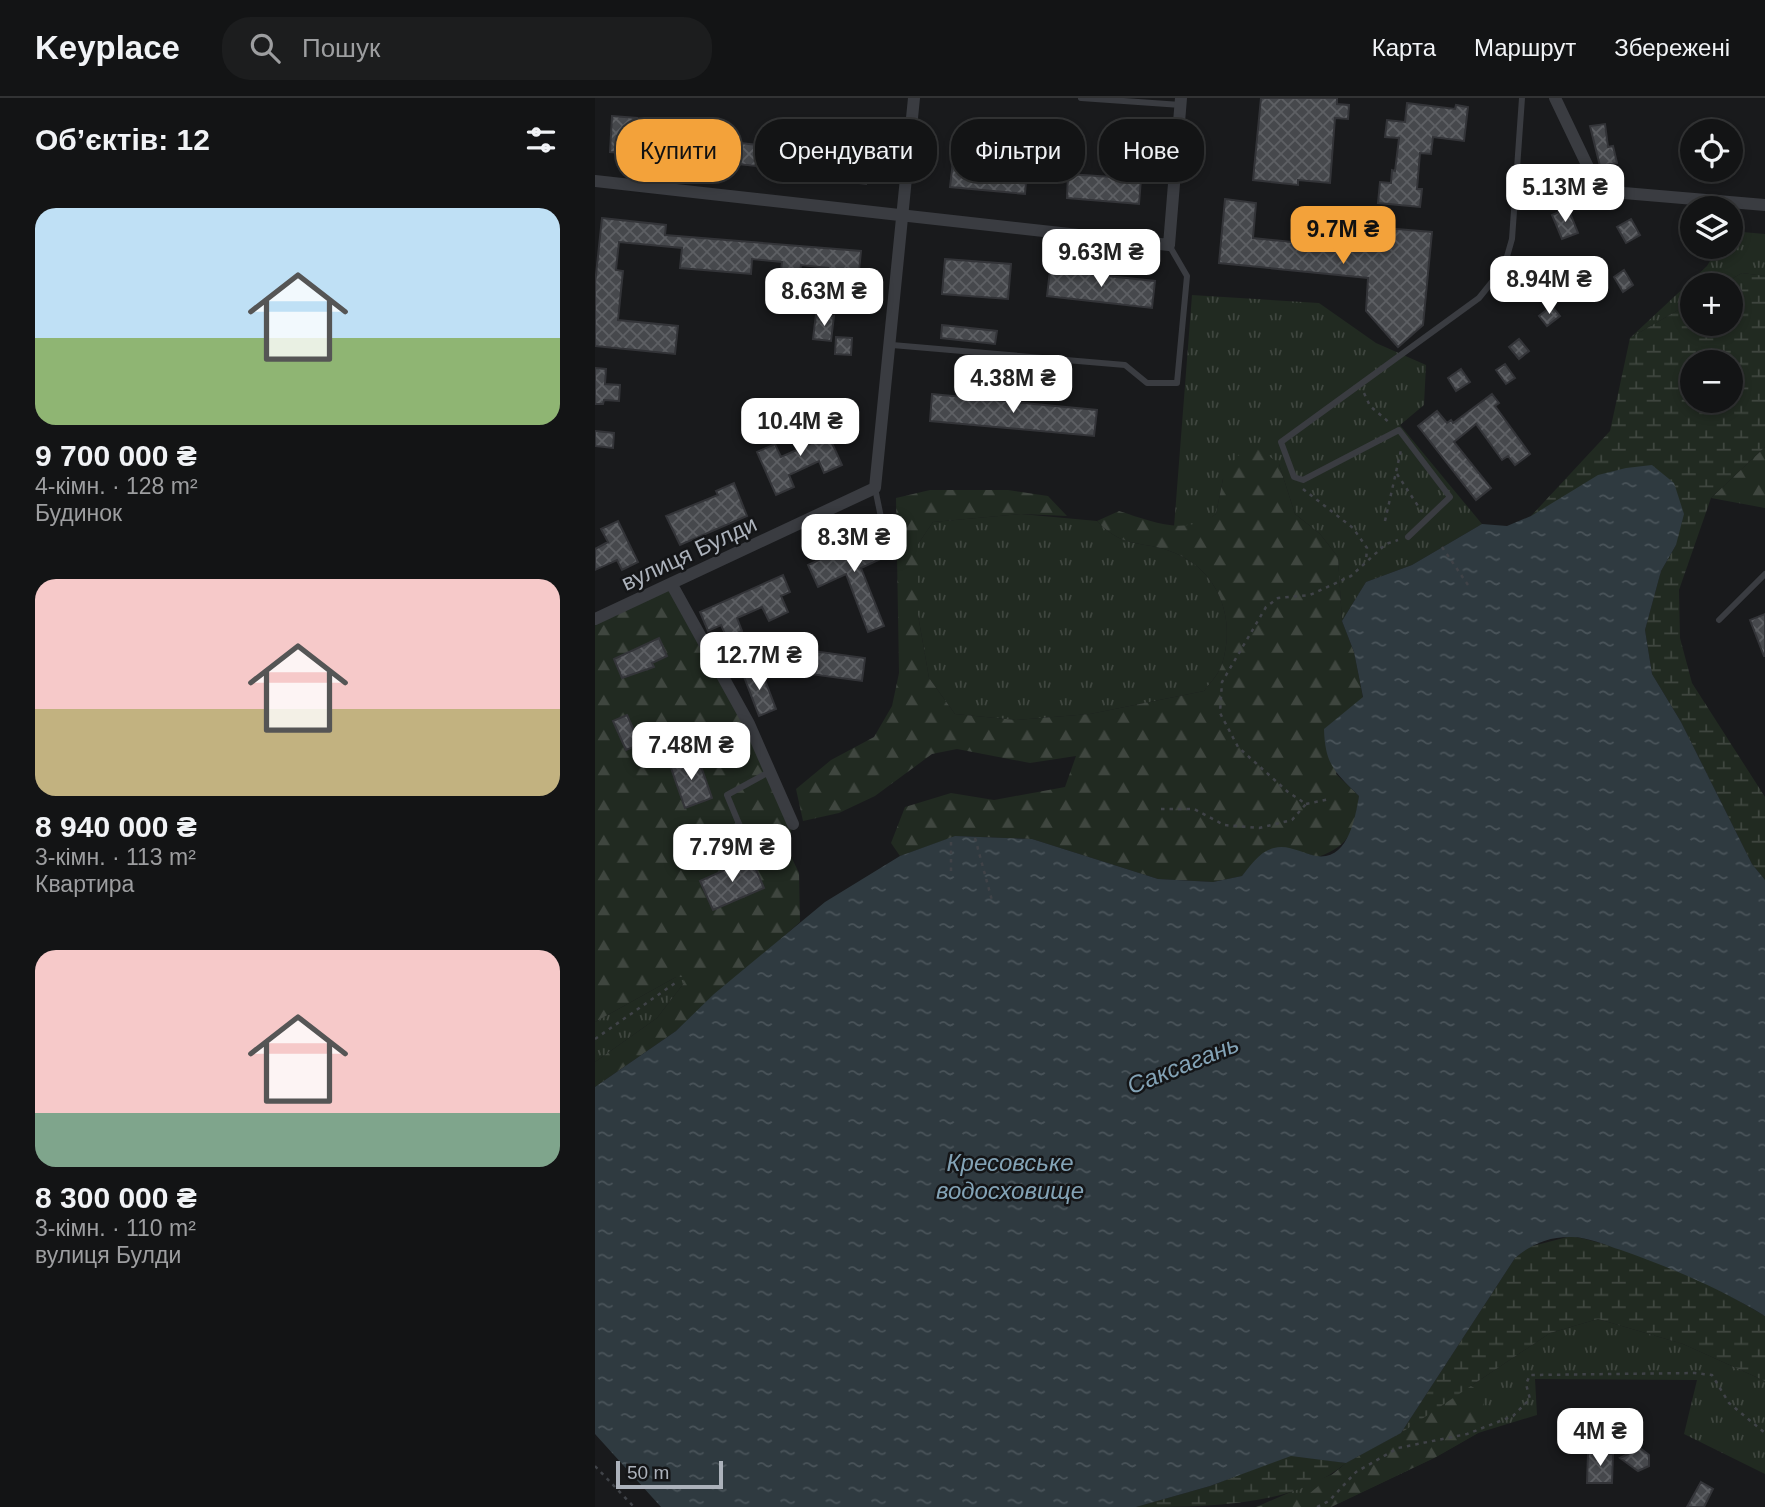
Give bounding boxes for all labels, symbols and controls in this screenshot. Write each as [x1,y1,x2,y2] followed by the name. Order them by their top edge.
[222,17,712,80] search box
[35,29,180,66] text: Keyplace
[246,29,284,67] icon: search
[302,33,380,63] text: Пошук
[1372,34,1436,61] text: Карта
[1474,34,1576,61] text: Маршрут
[1614,34,1730,61] text: Збережені
[616,119,741,182] chip: Купити
[755,119,937,182] chip: Орендувати
[951,119,1085,182] chip: Фільтри
[1099,119,1204,182] chip: Нове
[1680,119,1743,413] map controls
[1680,119,1743,182] button: locate
[522,121,560,159] icon: filters
[35,123,210,156] text: Об’єктів: 12
[1500,164,1630,224] pin: 5.13M ₴
[1522,174,1608,200] text: 5.13M ₴
[1680,196,1743,259] button: layers
[1286,206,1400,266] pin: 9.7M ₴
[1307,216,1379,242] text: 9.7M ₴
[1036,230,1166,289] pin: 9.63M ₴
[1058,239,1144,265] text: 9.63M ₴
[235,254,361,380] icon: home
[1484,256,1614,316] pin: 8.94M ₴
[1506,266,1592,292] text: 8.94M ₴
[759,268,889,328] pin: 8.63M ₴
[1680,273,1743,336] button: +
[781,278,867,304] text: 8.63M ₴
[1680,350,1743,413] button: −
[948,356,1078,415] pin: 4.38M ₴
[970,365,1056,391] text: 4.38M ₴
[735,398,865,458] pin: 10.4M ₴
[757,408,843,434] text: 10.4M ₴
[35,439,197,472] text: 9 700 000 ₴
[35,473,198,499] text: 4-кімн. · 128 m²
[35,500,122,526] text: Будинок
[617,510,761,596] street label: вулиця Булди
[797,514,911,574] pin: 8.3M ₴
[818,524,890,550] text: 8.3M ₴
[235,625,361,751] icon: home
[694,632,824,692] pin: 12.7M ₴
[716,642,802,668] text: 12.7M ₴
[626,722,756,782] pin: 7.48M ₴
[648,732,734,758] text: 7.48M ₴
[35,810,197,843] text: 8 940 000 ₴
[667,824,797,884] pin: 7.79M ₴
[689,834,775,860] text: 7.79M ₴
[35,844,196,870] text: 3-кімн. · 113 m²
[35,871,134,897] text: Квартира
[235,996,361,1122] icon: home
[1123,1030,1243,1099] water label: Саксагань
[936,1149,1084,1204] water label: Кресовське водосховище
[35,1181,197,1214] text: 8 300 000 ₴
[35,1215,196,1241] text: 3-кімн. · 110 m²
[35,1242,181,1268] text: вулиця Булди
[1559,1408,1641,1468] pin: 4M ₴
[1573,1418,1627,1444] text: 4M ₴
[616,1458,723,1490] scale bar
[627,1462,669,1483] text: 50 m

